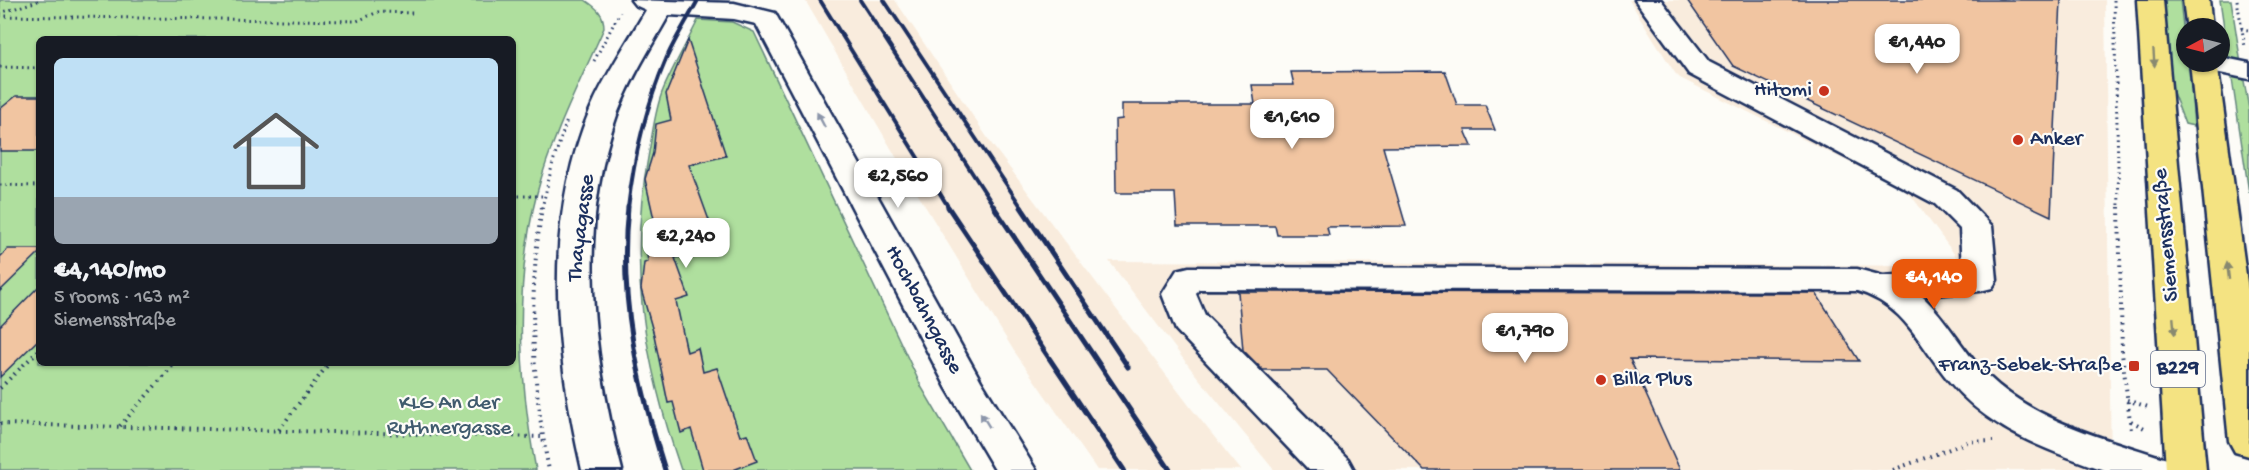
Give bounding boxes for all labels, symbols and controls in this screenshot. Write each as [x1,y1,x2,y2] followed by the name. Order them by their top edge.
[2176,18,2230,72] north arrow
[2176,18,2230,72] map controls
[1868,24,1966,75] pin: €1,440
[1889,32,1945,55] text: €1,440
[2149,49,2158,68] one-way arrow
[1754,78,1812,104] place label: Hitomi
[1817,84,1831,98] marker: Hitomi
[222,97,330,205] icon: home
[1243,99,1341,150] pin: €1,610
[1264,107,1320,130] text: €1,610
[816,112,826,129] one-way arrow
[2030,127,2085,153] place label: Anker
[2011,133,2025,147] marker: Anker
[849,158,947,209] pin: €2,560
[868,166,928,189] text: €2,560
[2148,167,2186,303] street label: Siemensstraße
[562,172,602,285] street label: Thayagasse
[637,218,735,269] pin: €2,240
[657,226,715,249] text: €2,240
[878,241,968,379] street label: Hochbahngasse
[54,256,166,287] text: €4,140/mo
[1885,259,1983,310] pin: €4,140
[2223,261,2232,280] one-way arrow
[1906,267,1962,290] text: €4,140
[54,287,190,310] text: 5 rooms · 163 m²
[54,310,176,333] text: Siemensstraße
[1476,313,1574,364] pin: €1,790
[2170,316,2179,335] one-way arrow
[1496,321,1554,344] text: €1,790
[2151,351,2205,387] road number: B229
[1938,353,2123,379] place label: Franz-Sebek-Straße
[2127,359,2141,373] marker: Franz-Sebek-Straße
[1612,367,1692,393] place label: Billa Plus
[1594,373,1608,387] marker: Billa Plus
[387,391,512,442] park label: KLG An der Ruthnergasse
[980,412,991,428] one-way arrow

